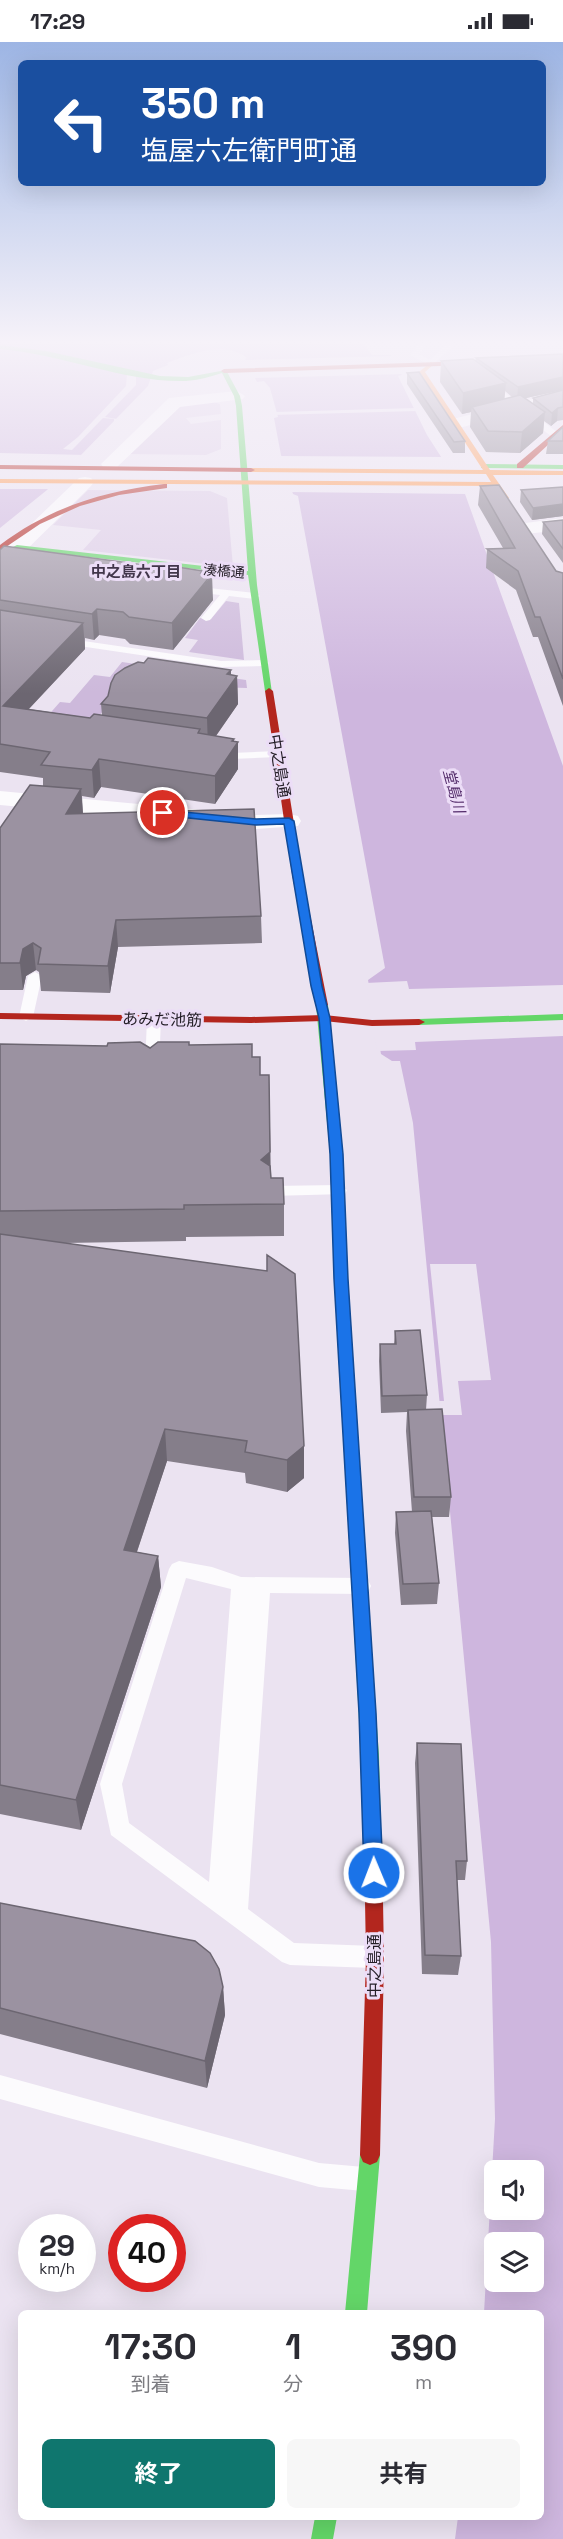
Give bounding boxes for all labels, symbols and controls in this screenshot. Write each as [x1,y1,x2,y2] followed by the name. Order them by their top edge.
[30,7,85,35] text: 17:29
[141,77,266,130] text: 350 m
[42,84,120,162] icon: left
[141,133,357,168] text: 塩屋六左衛門町通
[202,560,246,582] street label: 湊橋通
[91,562,181,581] district label: 中之島六丁目
[264,733,295,799] street label: 中之島通
[439,767,470,817] water label: 堂島川
[137,787,188,838] pin
[146,796,179,829] icon: arrive
[122,1008,202,1031] street label: あみだ池筋
[342,1841,406,1905] position arrow
[364,1934,385,1998] street label: 中之島通
[484,2160,544,2292] map controls
[484,2160,544,2220] button: sound
[108,2214,186,2292] speed limit sign: 40
[39,2226,75,2265] text: 29
[484,2232,544,2292] button: layers
[39,2259,75,2278] text: km/h
[105,2324,197,2370] text: 17:30
[285,2324,301,2370] text: 1
[390,2325,457,2371] text: 390
[415,2369,432,2395] text: m
[131,2371,171,2397] text: 到着
[283,2371,303,2397] text: 分
[42,2439,275,2508] button: 終了
[287,2439,520,2508] button: 共有

